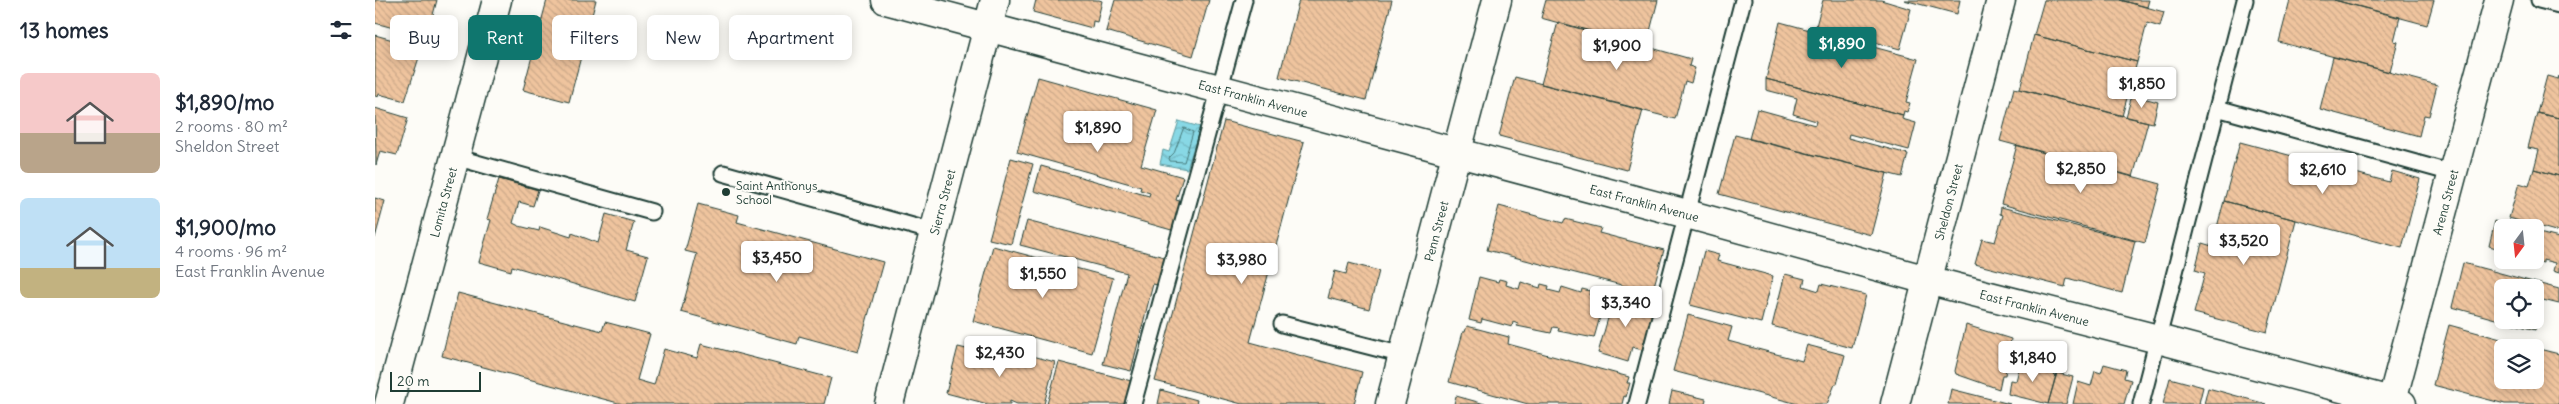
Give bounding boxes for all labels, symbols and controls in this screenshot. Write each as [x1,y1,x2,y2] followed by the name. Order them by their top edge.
[390,15,458,60] chip: Buy
[468,15,542,60] chip: Rent
[552,15,637,60] chip: Filters
[647,15,719,60] chip: New
[729,15,852,60] chip: Apartment
[327,16,355,44] icon: filters
[20,17,108,44] text: 13 homes
[1801,27,1883,69] pin: $1,890
[1576,28,1658,71] pin: $1,900
[1818,33,1866,53] text: $1,890
[1593,35,1641,55] text: $1,900
[2101,66,2183,109] pin: $1,850
[2118,73,2166,93] text: $1,850
[1197,76,1309,120] street label: East Franklin Avenue
[175,89,274,116] text: $1,890/mo
[60,93,120,153] icon: home
[1057,110,1139,153] pin: $1,890
[175,116,288,136] text: 2 rooms · 80 m²
[1074,117,1122,137] text: $1,890
[175,136,280,156] text: Sheldon Street
[2040,152,2122,194] pin: $2,850
[2282,152,2364,195] pin: $2,610
[2056,158,2106,178] text: $2,850
[2299,159,2347,179] text: $2,610
[1931,162,1965,242] street label: Sheldon Street
[426,165,460,239] street label: Lomita Street
[926,167,958,236] street label: Sierra Street
[2429,168,2461,237] street label: Arena Street
[736,178,817,207] place label: Saint Anthonys School
[1588,181,1701,224] street label: East Franklin Avenue
[720,186,732,198] marker: Saint Anthonys School
[1421,199,1451,263] street label: Penn Street
[175,214,276,241] text: $1,900/mo
[60,218,120,278] icon: home
[2494,219,2544,269] north arrow
[2494,219,2544,389] map controls
[2203,224,2285,266] pin: $3,520
[2219,230,2269,250] text: $3,520
[736,240,818,283] pin: $3,450
[175,241,287,261] text: 4 rooms · 96 m²
[1201,242,1283,285] pin: $3,980
[752,247,802,267] text: $3,450
[1217,249,1267,269] text: $3,980
[1002,256,1084,299] pin: $1,550
[175,261,325,281] text: East Franklin Avenue
[1019,263,1067,283] text: $1,550
[2494,279,2544,329] button: locate
[1585,286,1667,328] pin: $3,340
[1978,286,2091,329] street label: East Franklin Avenue
[1601,292,1651,312] text: $3,340
[959,336,1041,378] pin: $2,430
[2494,339,2544,389] button: layers
[1992,340,2074,383] pin: $1,840
[975,342,1025,362] text: $2,430
[2009,347,2057,367] text: $1,840
[390,369,481,392] scale bar
[397,372,430,390] text: 20 m

